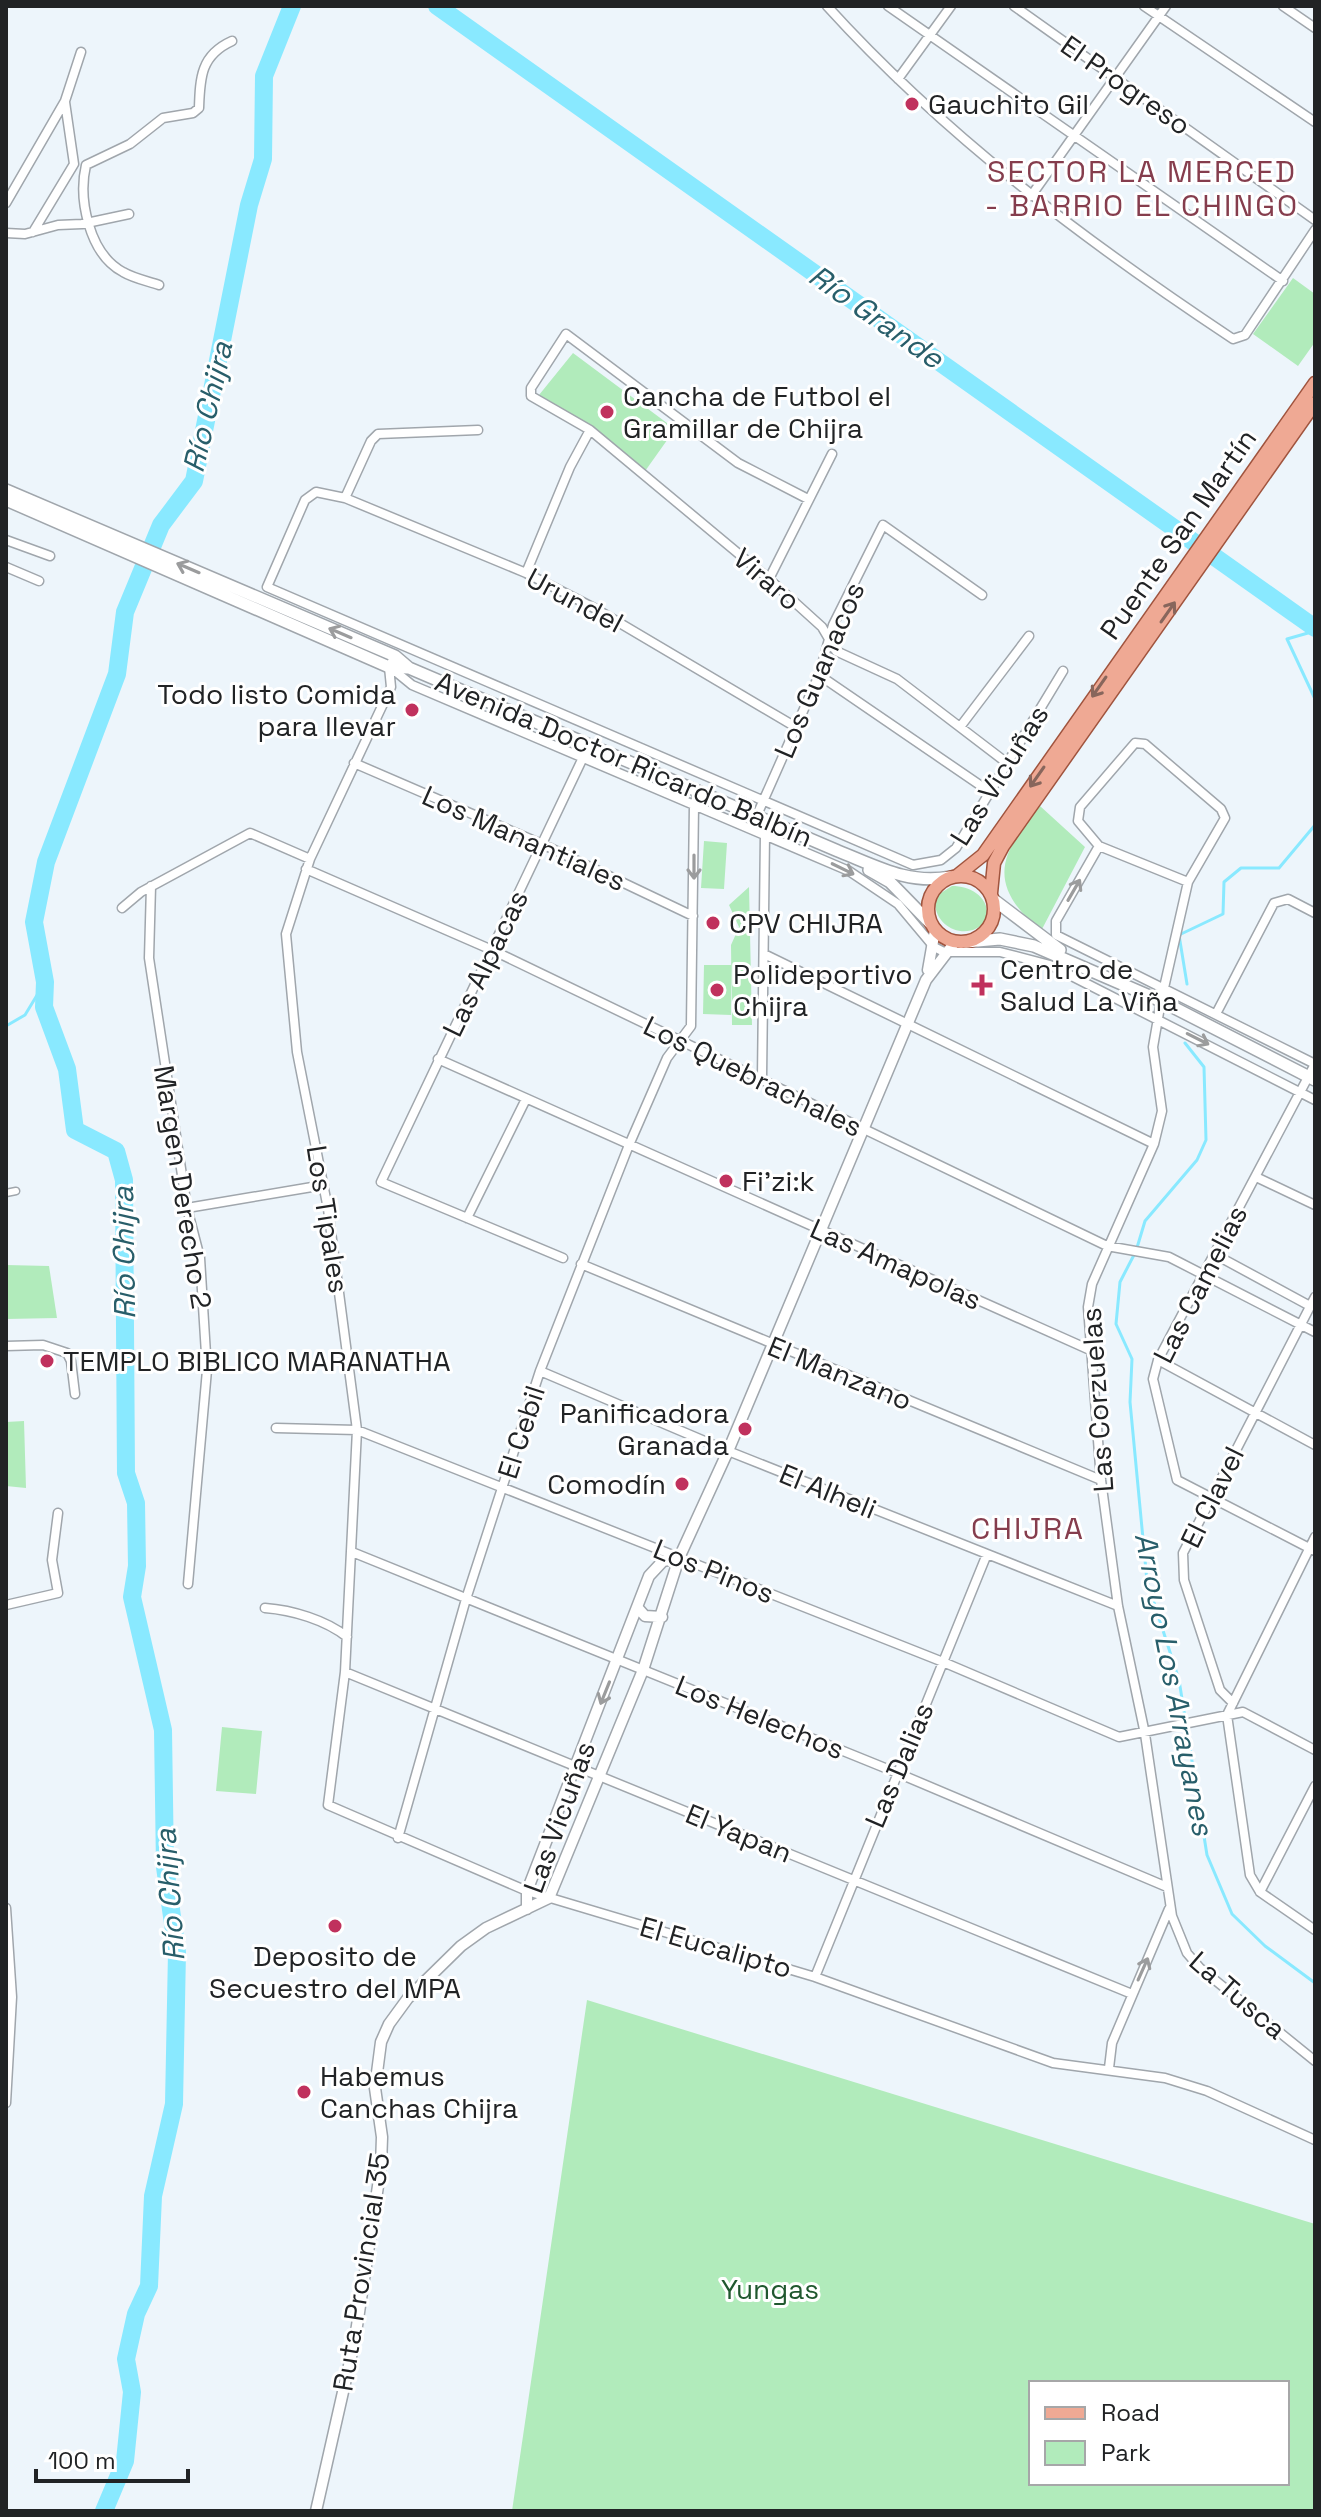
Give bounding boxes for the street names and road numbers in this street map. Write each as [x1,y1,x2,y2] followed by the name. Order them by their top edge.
[1054,27,1198,143] street label: El Progreso
[1092,422,1264,646] street label: Puente San Martín
[726,540,808,618] street label: Viraro
[520,559,630,641] street label: Urundel
[766,577,872,763] street label: Los Guanacos
[430,663,818,855] street label: Avenida Doctor Ricardo Balbín
[942,698,1056,852] street label: Las Vicuñas
[417,777,631,899] street label: Los Manantiales
[434,884,536,1042] street label: Las Alpacas
[638,1007,868,1145] street label: Los Quebrachales
[146,1063,220,1311] street label: Margen Derecho 2
[299,1143,357,1295] street label: Los Tipales
[1145,1199,1255,1369] street label: Las Camelias
[805,1210,987,1318] street label: Las Amapolas
[1073,1306,1121,1494] street label: Las Corzuelas
[763,1328,917,1418] street label: El Manzano
[489,1381,553,1483] street label: El Cebil
[1172,1441,1252,1553] street label: El Clavel
[774,1455,882,1527] street label: El Alheli
[648,1530,780,1612] street label: Los Pinos
[670,1667,850,1767] street label: Los Helechos
[857,1697,941,1833] street label: Las Dalias
[515,1736,603,1898] street label: Las Vicuñas
[680,1795,798,1871] street label: El Yapan
[636,1908,796,1986] street label: El Eucalipto
[1182,1943,1294,2047] street label: La Tusca
[324,2150,398,2394] street label: Ruta Provincial 35

